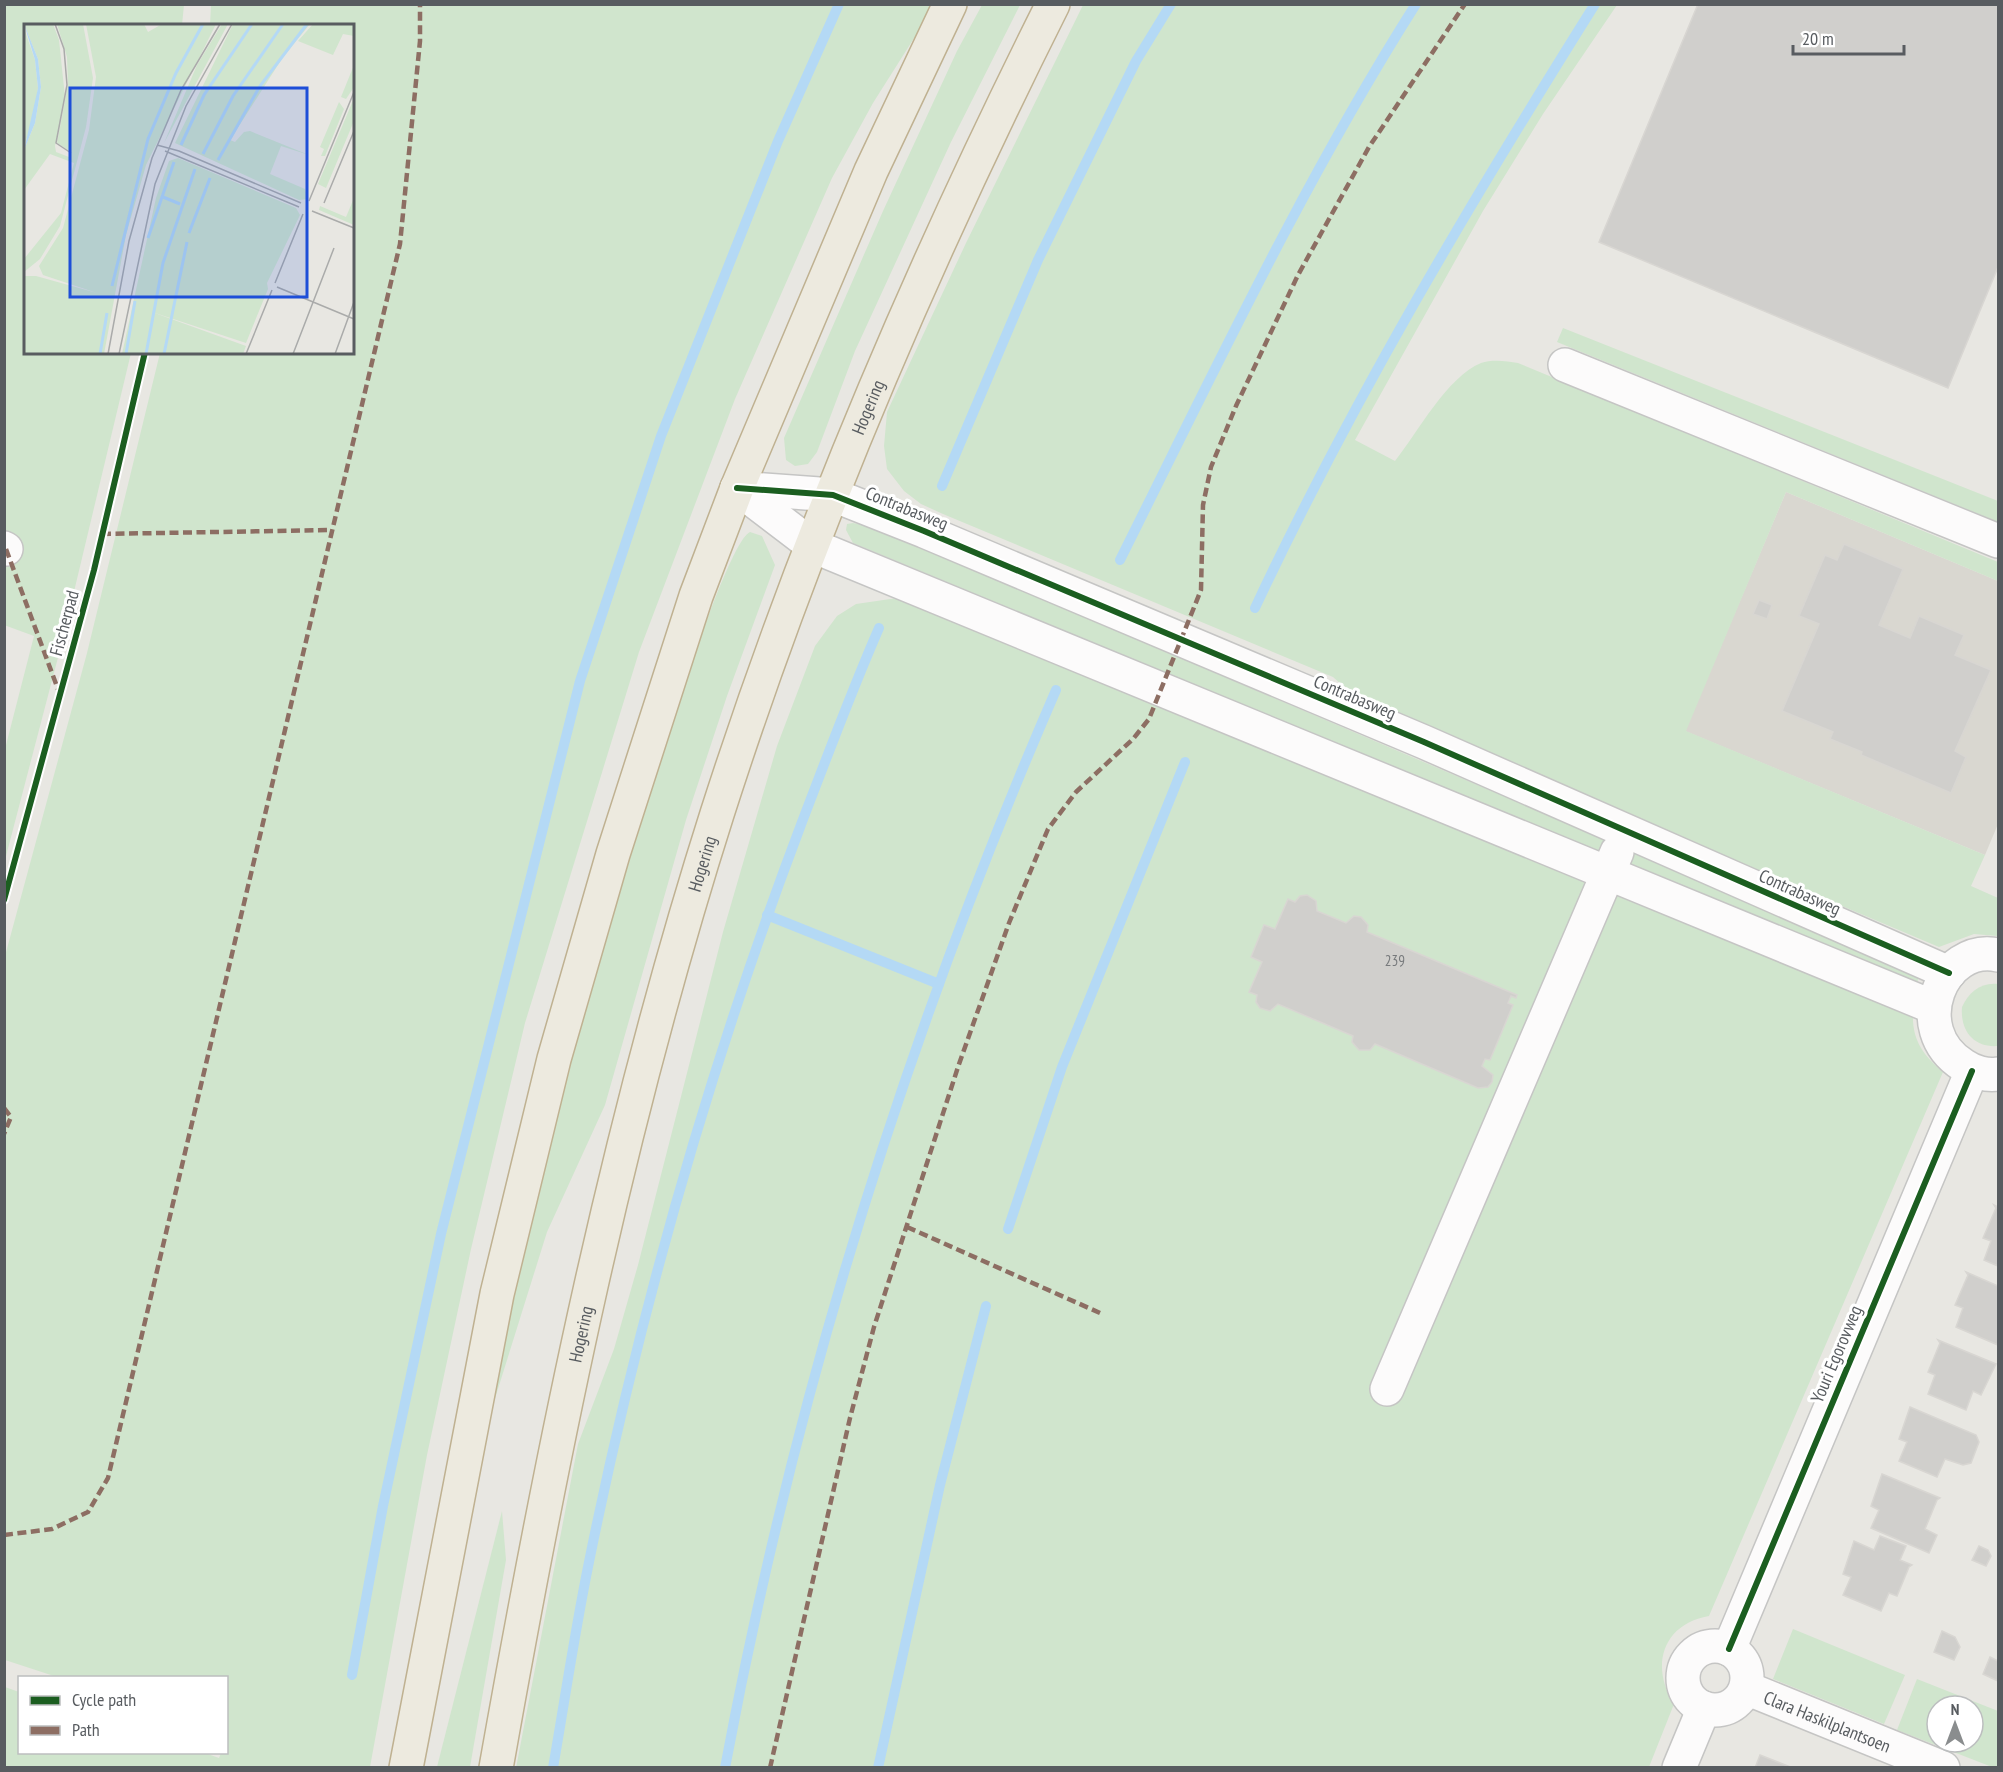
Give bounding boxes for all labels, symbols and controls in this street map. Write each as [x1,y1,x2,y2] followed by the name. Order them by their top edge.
[1793,18,1904,56] scale bar
[24,24,354,354] inset map
[1802,27,1834,50] text: 20 m
[846,376,889,438] street label: Hogering
[862,481,952,535] street label: Contrabasweg
[44,588,84,658] street label: Fischerpad
[1310,669,1400,725] street label: Contrabasweg
[682,833,721,894] street label: Hogering
[1756,864,1844,920] street label: Contrabasweg
[1385,951,1405,970] house number: 239
[1805,1302,1867,1406] street label: Youri Egorovweg
[563,1304,598,1364] street label: Hogering
[18,1676,228,1754] legend
[1761,1685,1894,1757] street label: Clara Haskilplantsoen
[72,1688,136,1711] text: Cycle path
[1925,1694,1985,1754] north arrow
[1951,1699,1959,1719] text: N
[72,1718,100,1741] text: Path

